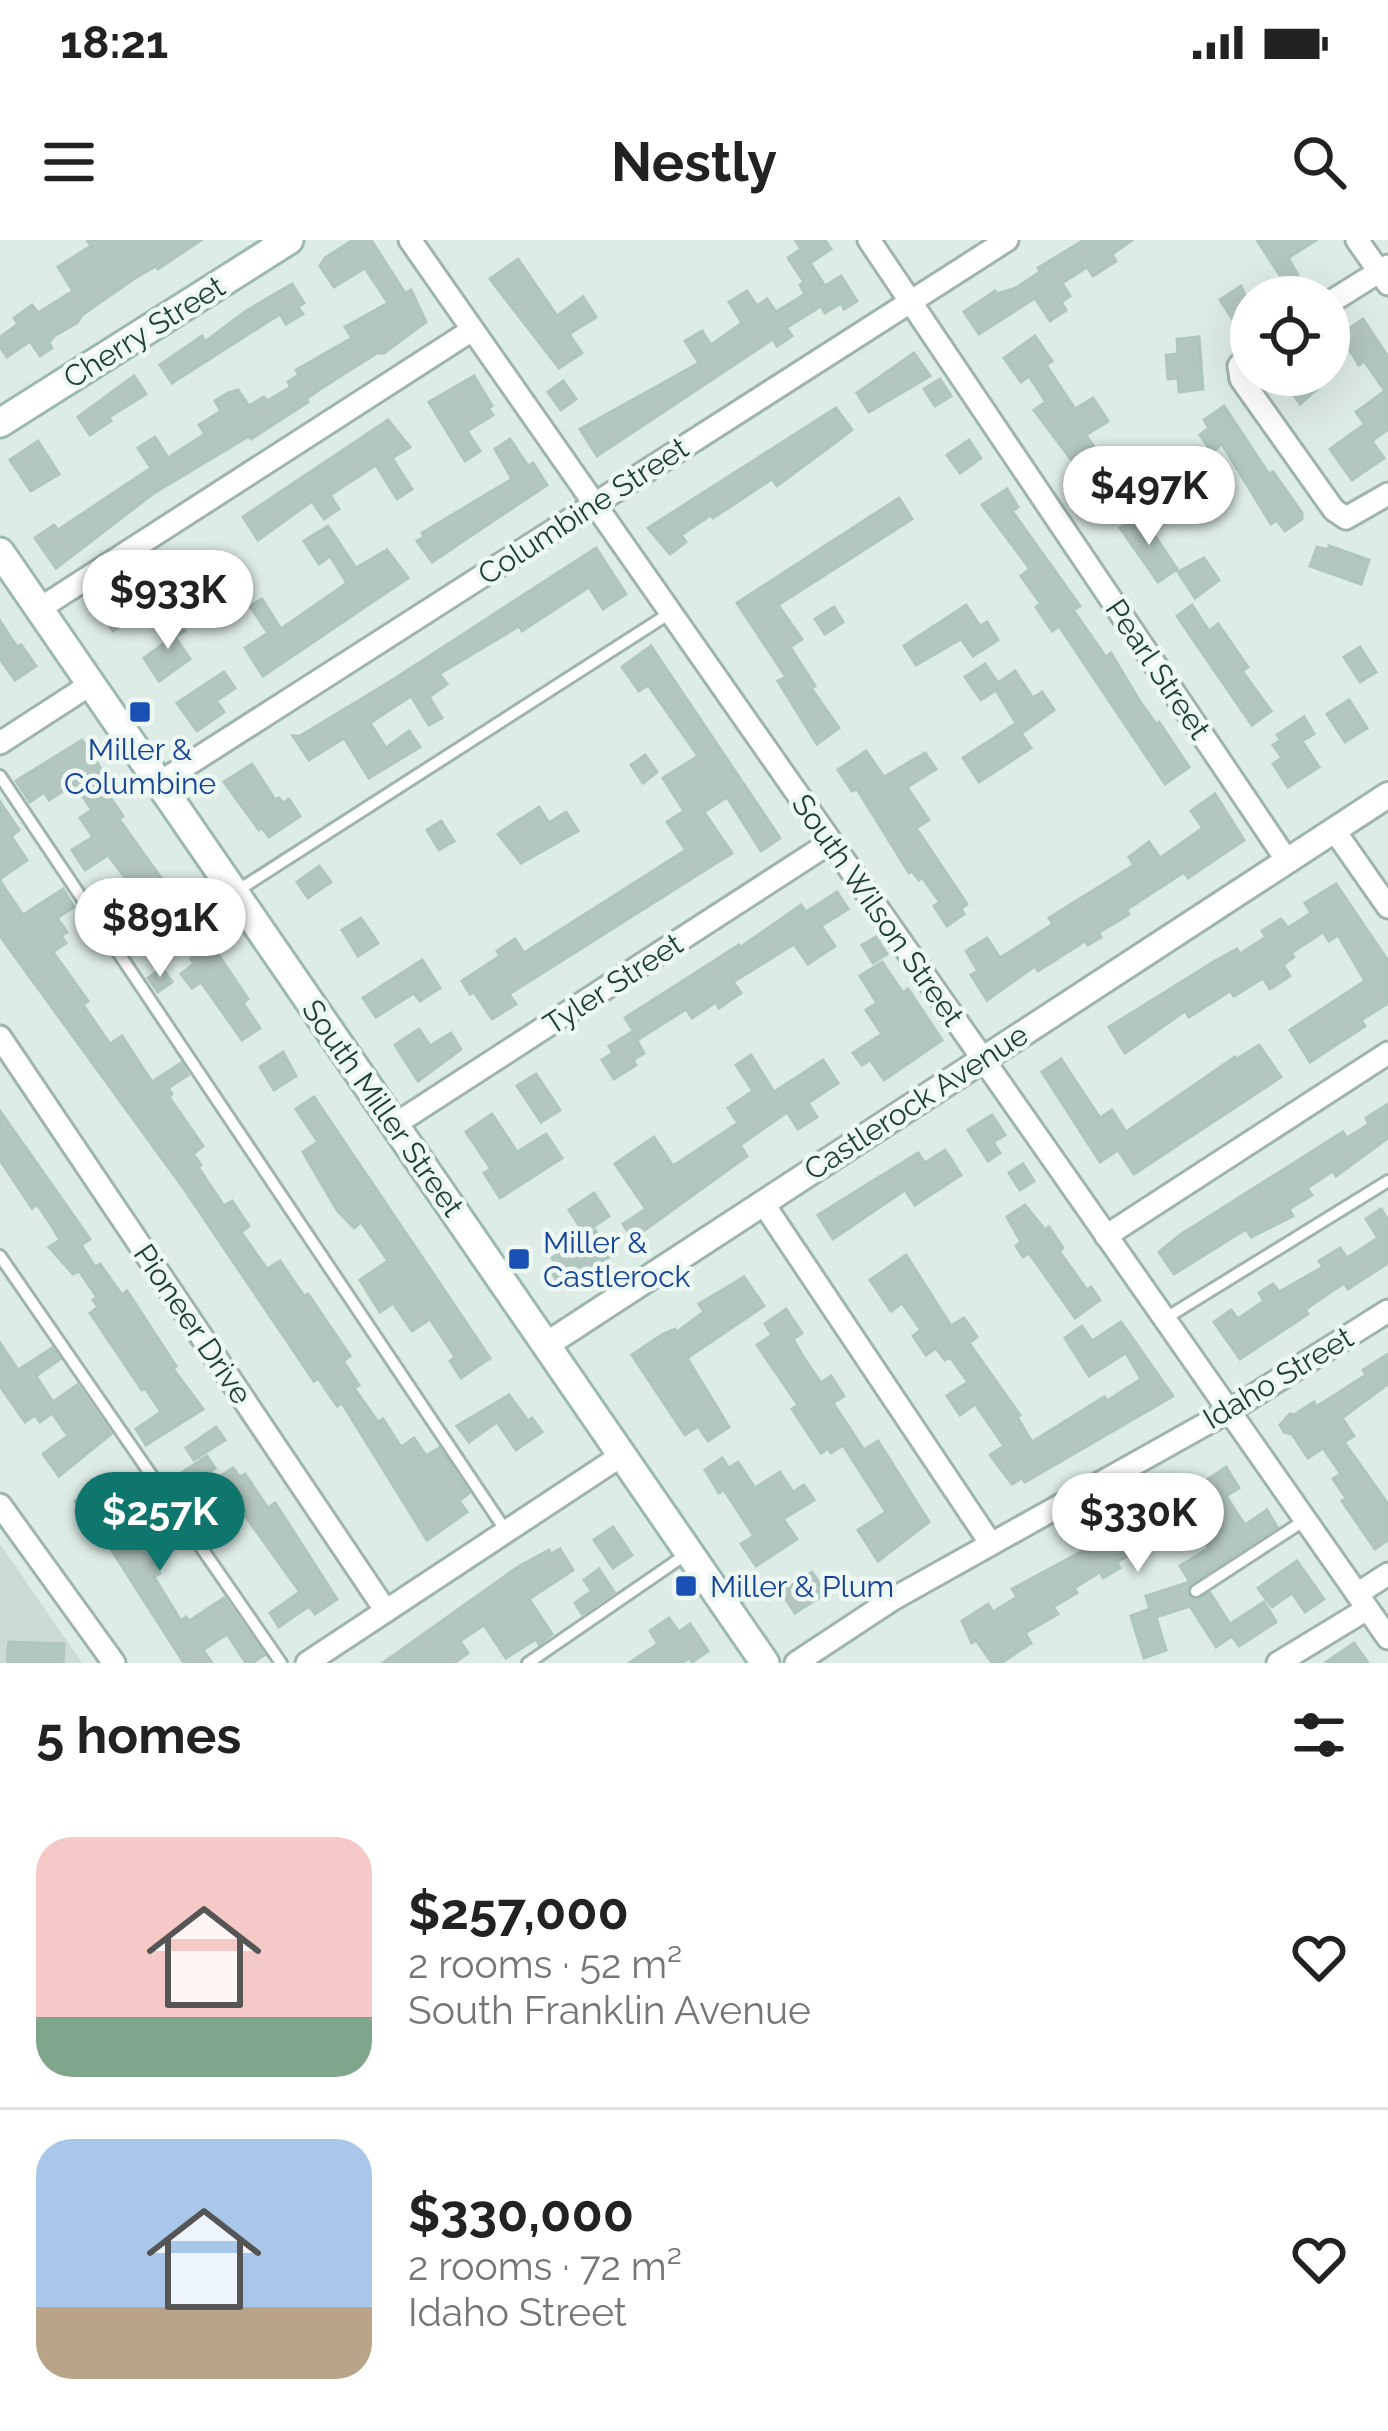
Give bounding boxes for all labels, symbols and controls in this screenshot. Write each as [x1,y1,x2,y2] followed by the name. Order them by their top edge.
[60,16,168,69] text: 18:21
[36,129,102,195] icon: menu
[1286,129,1352,195] icon: search
[611,130,777,194] text: Nestly
[57,269,231,395] street label: Cherry Street
[1230,276,1350,396] map controls
[1230,276,1350,396] button: locate
[472,430,694,592] street label: Columbine Street
[1065,446,1233,548] pin: $497K
[1090,462,1208,508] text: $497K
[84,550,252,652] pin: $933K
[109,566,227,612] text: $933K
[1098,593,1218,745] street label: Pearl Street
[127,699,153,725] marker: Miller & Columbine
[64,732,216,801] place label: Miller & Columbine
[785,787,971,1033] street label: South Wilson Street
[76,878,244,980] pin: $891K
[102,894,218,940] text: $891K
[537,926,689,1042] street label: Tyler Street
[295,993,471,1223] street label: South Miller Street
[798,1017,1034,1187] street label: Castlerock Avenue
[543,1225,691,1294] place label: Miller & Castlerock
[127,1238,259,1410] street label: Pioneer Drive
[506,1246,532,1272] marker: Miller & Castlerock
[1197,1320,1359,1436] street label: Idaho Street
[76,1472,244,1574] pin: $257K
[1054,1473,1222,1575] pin: $330K
[102,1488,218,1534] text: $257K
[1079,1489,1197,1535] text: $330K
[710,1569,894,1604] place label: Miller & Plum
[673,1573,699,1599] marker: Miller & Plum
[1286,1702,1352,1768] icon: filters
[36,1705,241,1765] text: 5 homes
[408,1881,629,1941] text: $257,000
[132,1885,276,2029] icon: home
[1286,1924,1352,1990] icon: heart
[408,1941,682,1987] text: 2 rooms · 52 m²
[408,1987,811,2033] text: South Franklin Avenue
[408,2183,634,2243] text: $330,000
[132,2187,276,2331] icon: home
[1286,2226,1352,2292] icon: heart
[408,2243,682,2289] text: 2 rooms · 72 m²
[408,2289,627,2335] text: Idaho Street

